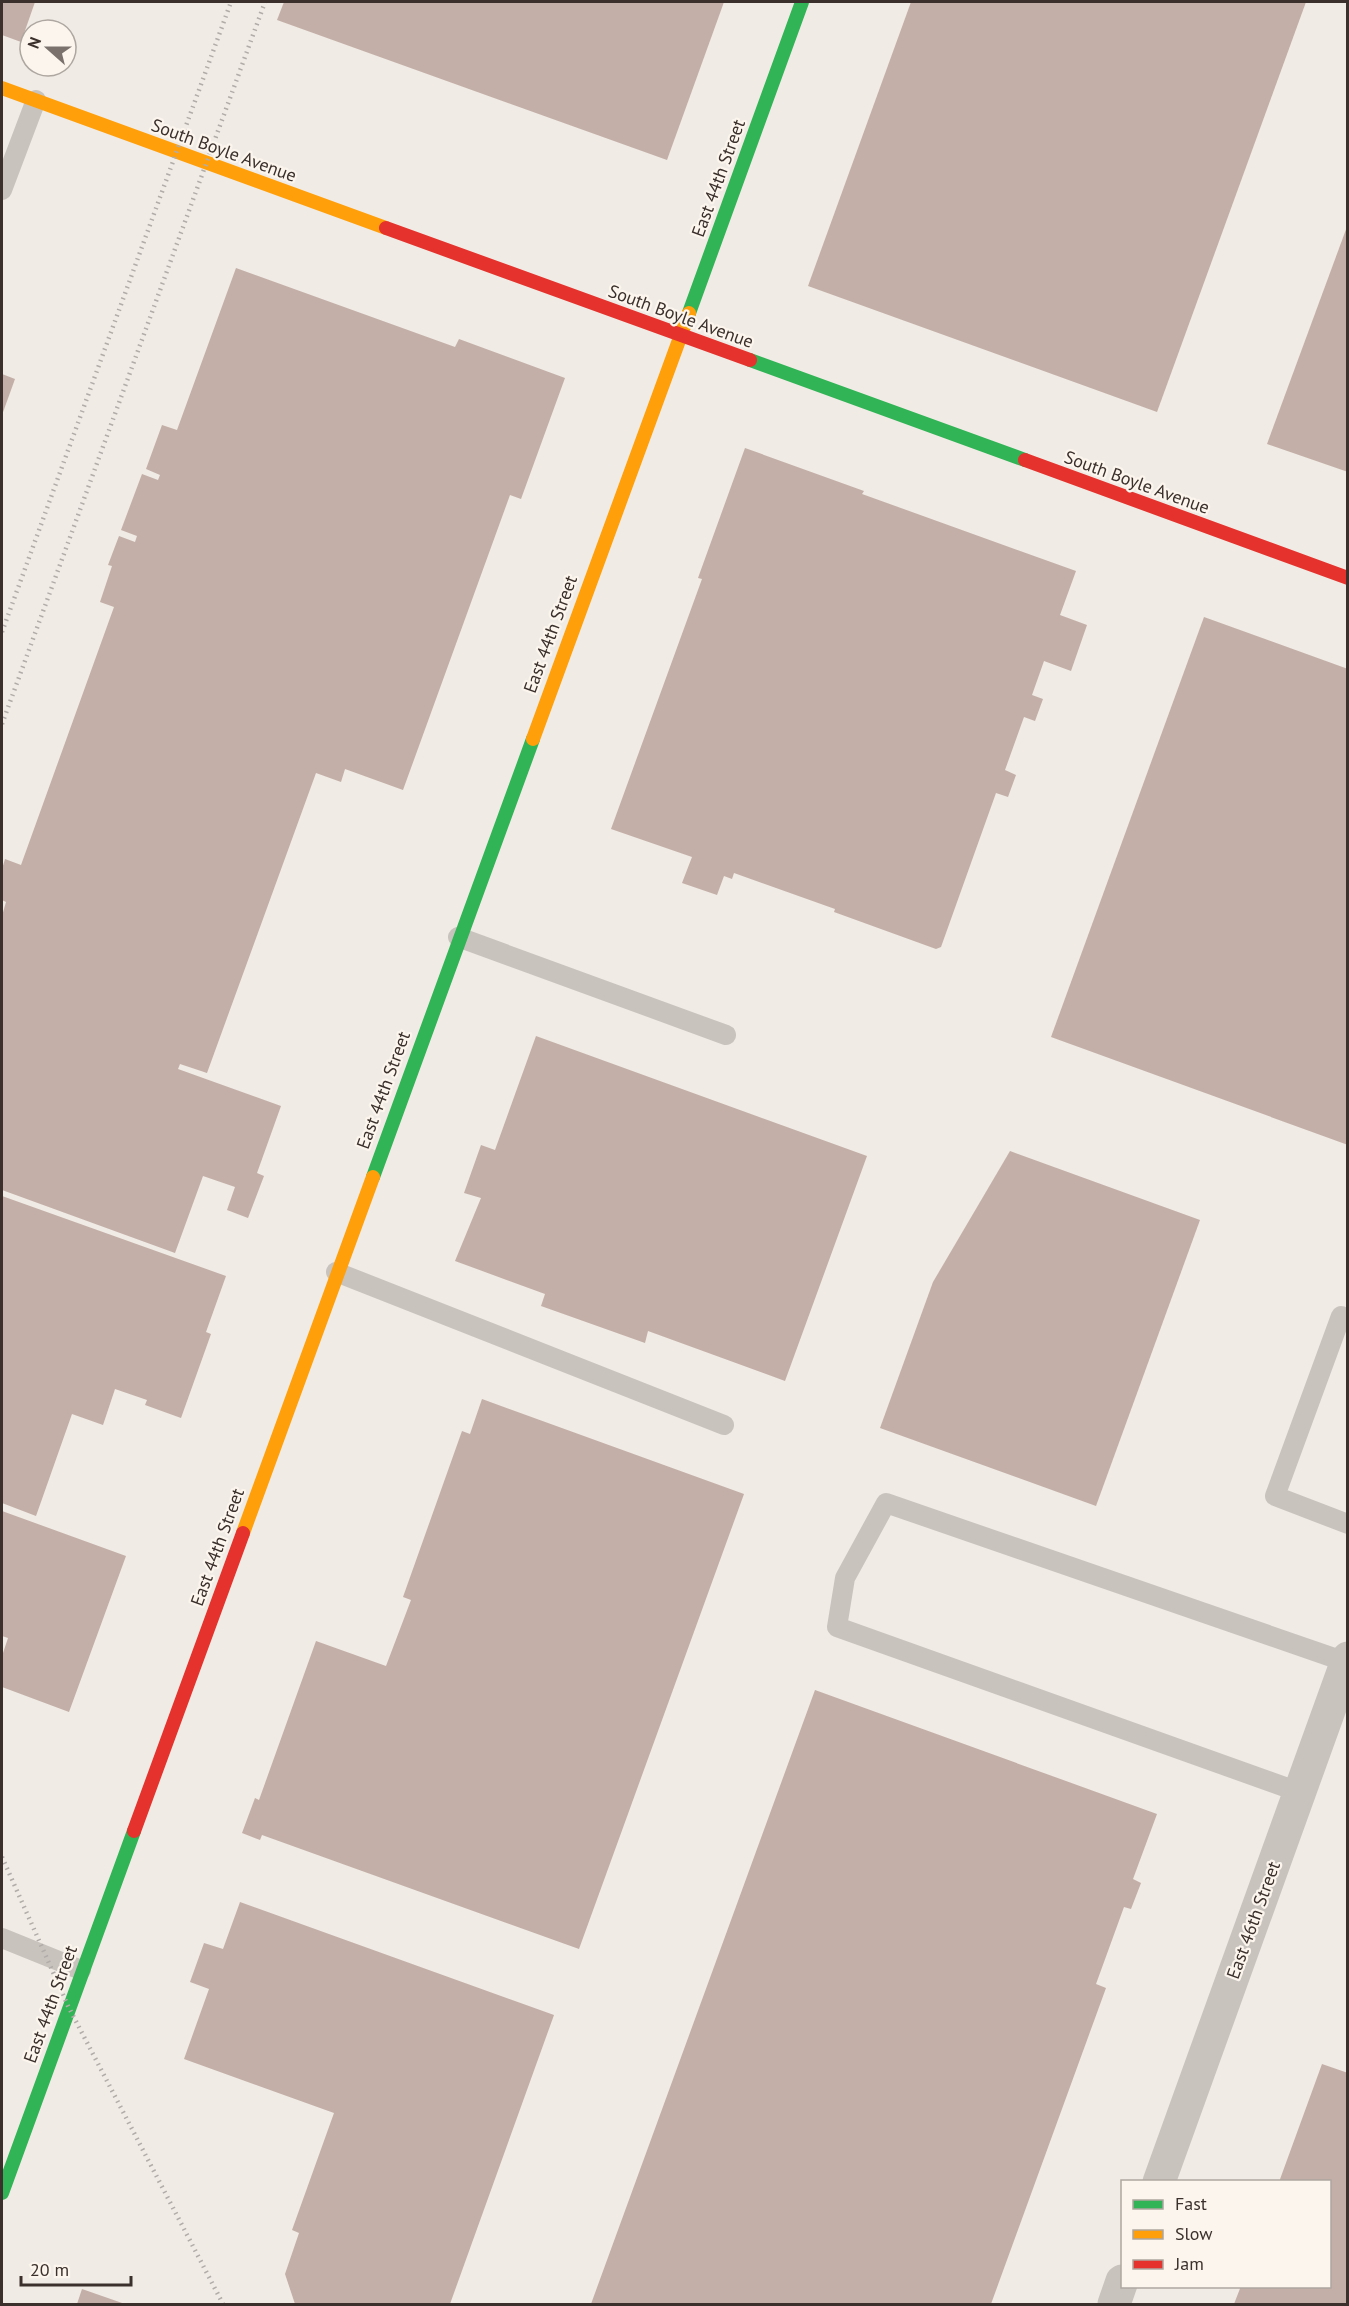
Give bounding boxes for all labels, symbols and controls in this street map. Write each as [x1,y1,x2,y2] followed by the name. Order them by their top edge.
[18,18,78,78] north arrow
[23,34,45,51] text: N
[148,113,300,187] street label: South Boyle Avenue
[686,116,750,240] street label: East 44th Street
[605,279,757,353] street label: South Boyle Avenue
[1061,445,1213,519] street label: South Boyle Avenue
[518,572,582,696] street label: East 44th Street
[351,1028,415,1152] street label: East 44th Street
[185,1485,249,1609] street label: East 44th Street
[1221,1858,1285,1982] street label: East 46th Street
[18,1942,82,2066] street label: East 44th Street
[1121,2180,1331,2288] legend
[1175,2192,1207,2215] text: Fast
[1175,2222,1213,2245] text: Slow
[21,2249,130,2287] scale bar
[1174,2252,1204,2275] text: Jam
[30,2258,69,2281] text: 20 m

